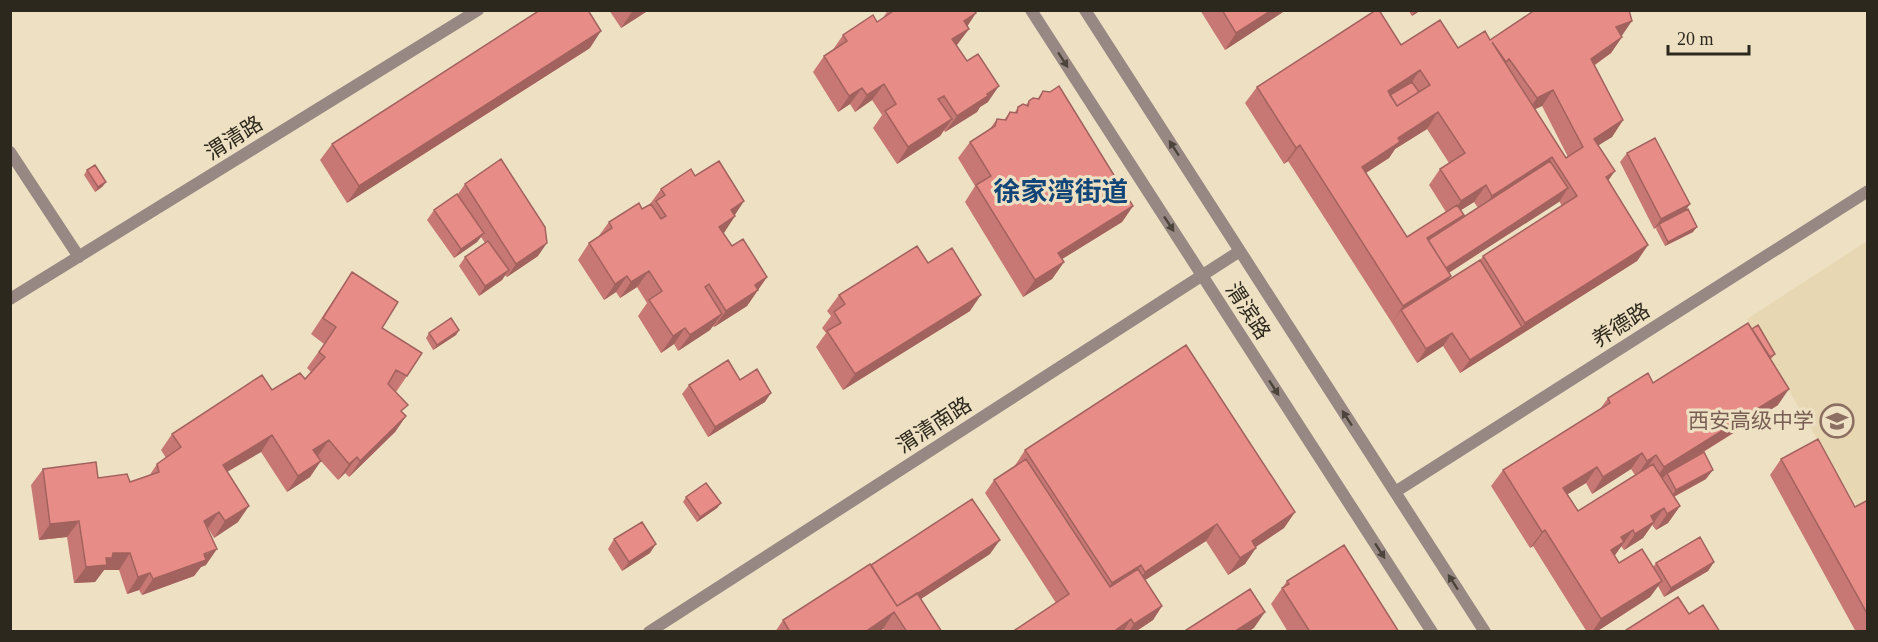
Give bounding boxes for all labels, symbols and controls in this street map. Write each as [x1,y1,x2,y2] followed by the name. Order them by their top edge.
[1668,18,1749,56] scale bar
[1677,29,1714,49] text: 20 m
[1057,52,1068,68] one-way arrow
[201,111,267,165] street label: 渭清路
[1168,140,1179,157] one-way arrow
[994,177,1129,207] district label: 徐家湾街道
[1163,216,1174,232] one-way arrow
[1221,278,1275,344] street label: 渭滨路
[1588,298,1654,352] street label: 养德路
[1269,379,1280,396] one-way arrow
[892,392,976,458] street label: 渭清南路
[1819,403,1855,439] school or university icon: 西安高级中学
[1688,409,1814,433] place label: 西安高级中学
[1342,410,1353,427] one-way arrow
[1374,543,1385,559] one-way arrow
[1448,574,1459,590] one-way arrow

